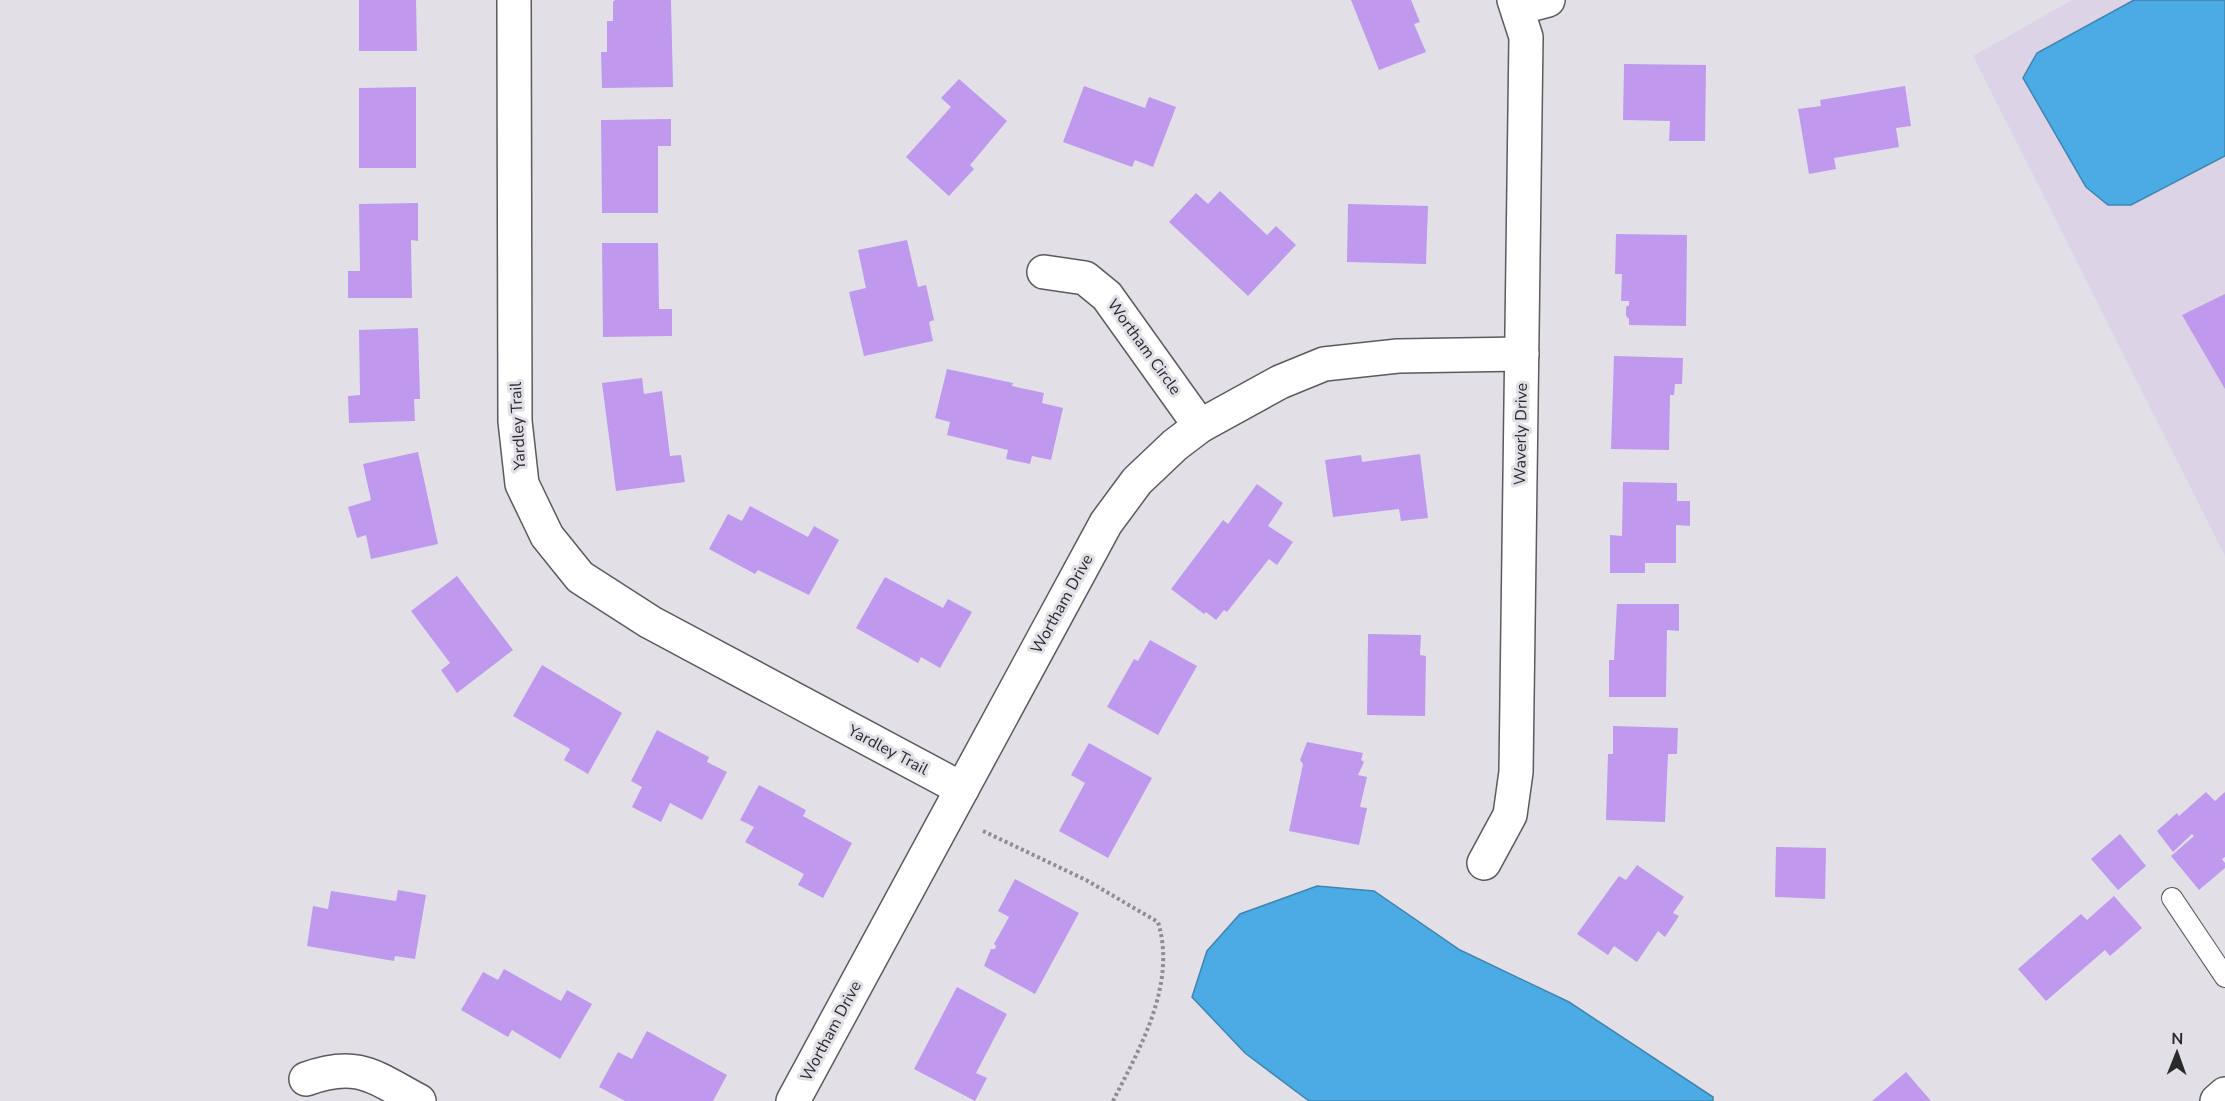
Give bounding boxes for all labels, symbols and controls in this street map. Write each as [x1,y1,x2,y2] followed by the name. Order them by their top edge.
[1102,295,1186,399] street label: Wortham Circle
[505,381,531,472] street label: Yardley Trail
[1509,383,1533,485] street label: Waverly Drive
[1026,550,1098,658] street label: Wortham Drive
[843,719,932,781] street label: Yardley Trail
[795,977,867,1085] street label: Wortham Drive
[2147,1023,2207,1083] north arrow
[2171,1028,2183,1050] text: N

